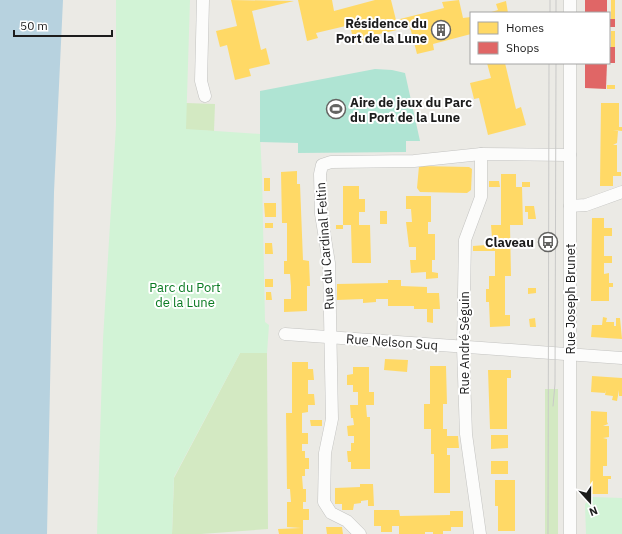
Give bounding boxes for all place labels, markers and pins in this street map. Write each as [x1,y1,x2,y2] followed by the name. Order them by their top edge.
[336,15,427,47] place label: Résidence du Port de la Lune
[430,19,452,41] building icon: Résidence du Port de la Lune
[350,94,472,126] place label: Aire de jeux du Parc du Port de la Lune
[325,98,347,120] sports icon: Aire de jeux du Parc du Port de la Lune
[537,231,559,253] bus stop icon: Claveau
[485,234,534,251] place label: Claveau

